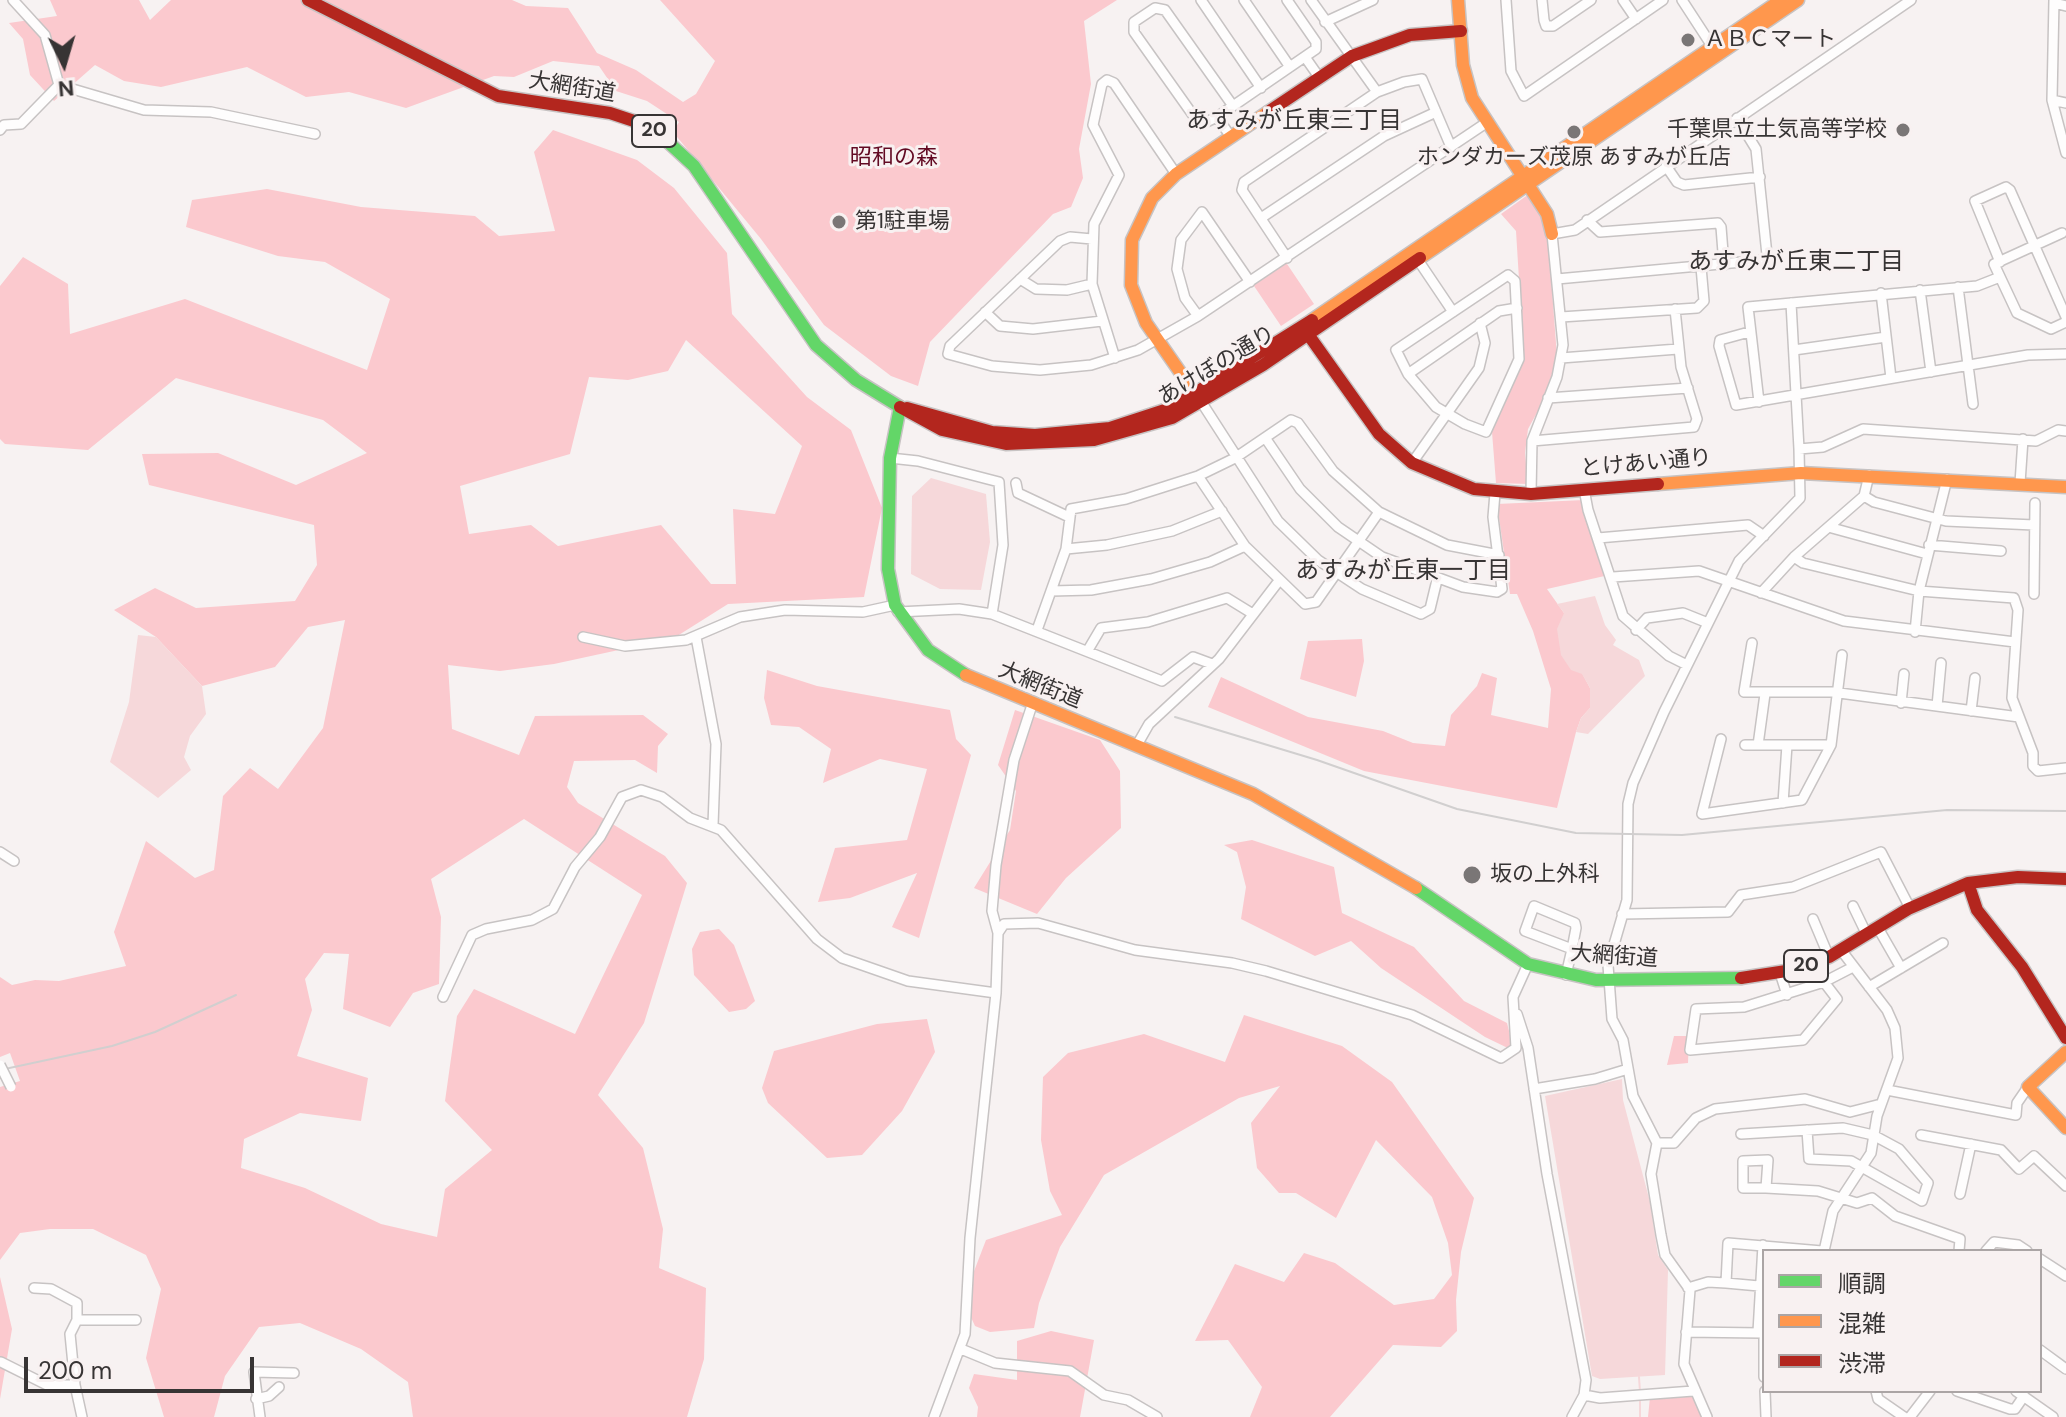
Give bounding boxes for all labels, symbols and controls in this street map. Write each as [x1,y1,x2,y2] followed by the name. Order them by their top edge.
[24,24,104,104] north arrow
[1704,27,1836,53] place label: ＡＢＣマート
[1679,31,1697,49] marker: ＡＢＣマート
[526,68,618,108] street label: 大網街道
[57,73,75,104] text: N
[1186,108,1402,136] district label: あすみが丘東三丁目
[632,115,676,147] road number: 20
[1667,117,1887,143] place label: 千葉県立土気高等学校
[1894,121,1912,139] marker: 千葉県立土気高等学校
[1565,123,1583,141] marker: ホンダカーズ茂原 あすみが丘店
[850,145,938,171] park label: 昭和の森
[1417,145,1731,171] place label: ホンダカーズ茂原 あすみが丘店
[855,209,950,235] place label: 第1駐車場
[830,213,848,231] marker: 第1駐車場
[1688,249,1904,277] district label: あすみが丘東二丁目
[1154,321,1280,411] street label: あけぼの通り
[1579,445,1713,483] street label: とけあい通り
[1295,558,1511,586] district label: あすみが丘東一丁目
[994,657,1086,715] street label: 大網街道
[1490,862,1600,888] place label: 坂の上外科
[1461,864,1483,886] marker: 坂の上外科
[1569,941,1659,973] street label: 大網街道
[1784,950,1828,982] road number: 20
[1762,1249,2042,1393] legend
[1838,1268,1886,1299] text: 順調
[1838,1308,1886,1339] text: 混雑
[28,1341,258,1391] scale bar
[1838,1348,1886,1379] text: 渋滞
[38,1355,112,1386] text: 200 m

